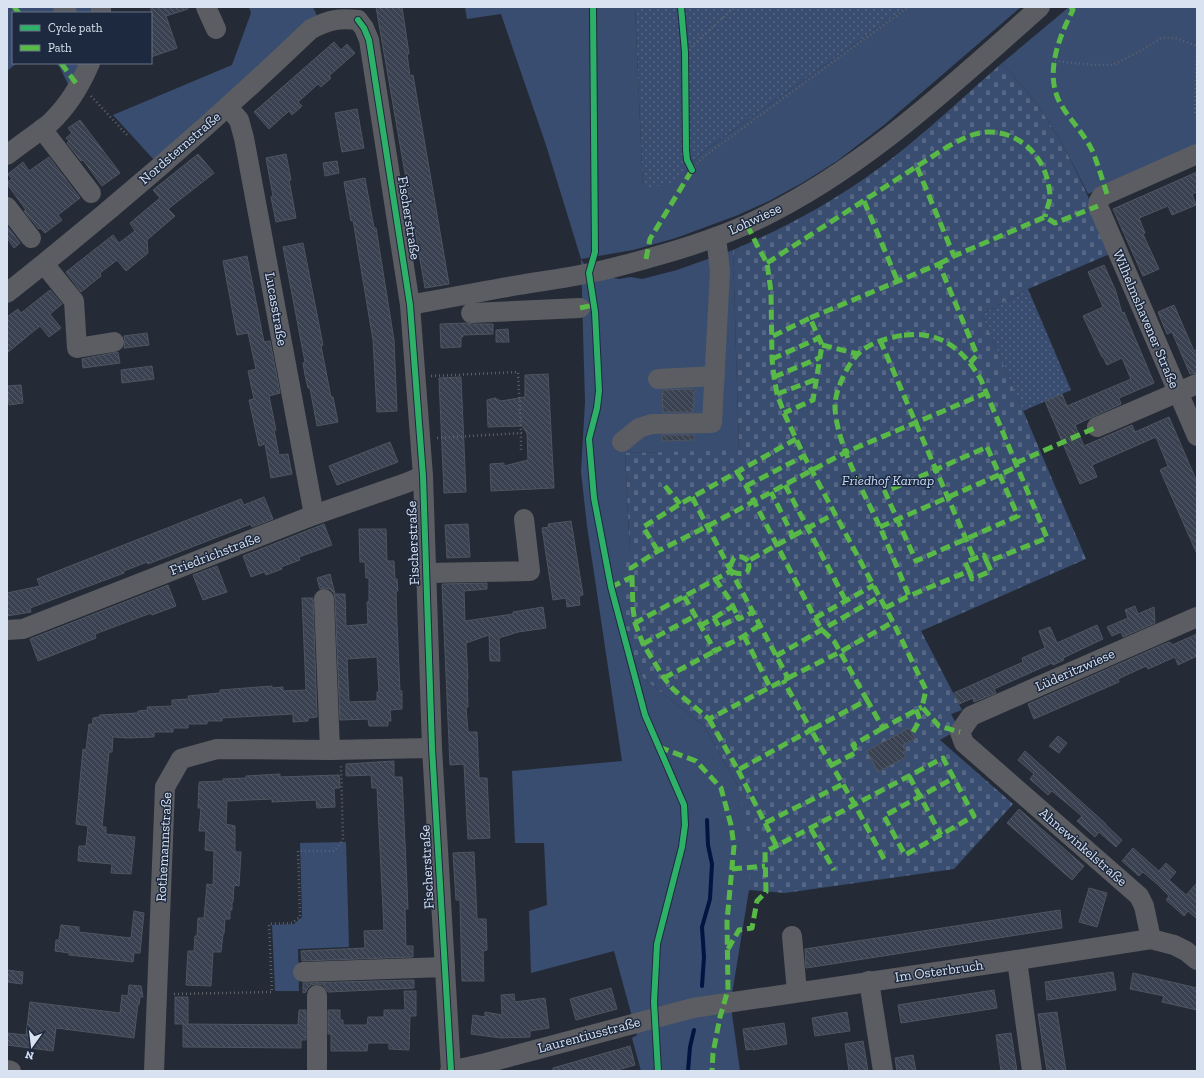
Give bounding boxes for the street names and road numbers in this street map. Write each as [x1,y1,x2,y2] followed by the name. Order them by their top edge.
[136,108,224,188] street label: Nordsternstraße
[394,175,424,261] street label: Fischerstraße
[726,199,784,239] street label: Lohwiese
[1109,247,1183,391] street label: Wilhelmshavener Straße
[261,271,291,348] street label: Lucasstraße
[403,500,423,585] street label: Fischerstraße
[167,529,263,579] street label: Friedrichstraße
[1033,645,1118,695] street label: Lüderitzwiese
[153,791,175,902] street label: Rothemannstraße
[1036,804,1131,890] street label: Ahnewinkelstraße
[416,824,438,910] street label: Fischerstraße
[894,956,985,986] street label: Im Osterbruch
[536,1013,643,1057] street label: Laurentiusstraße

